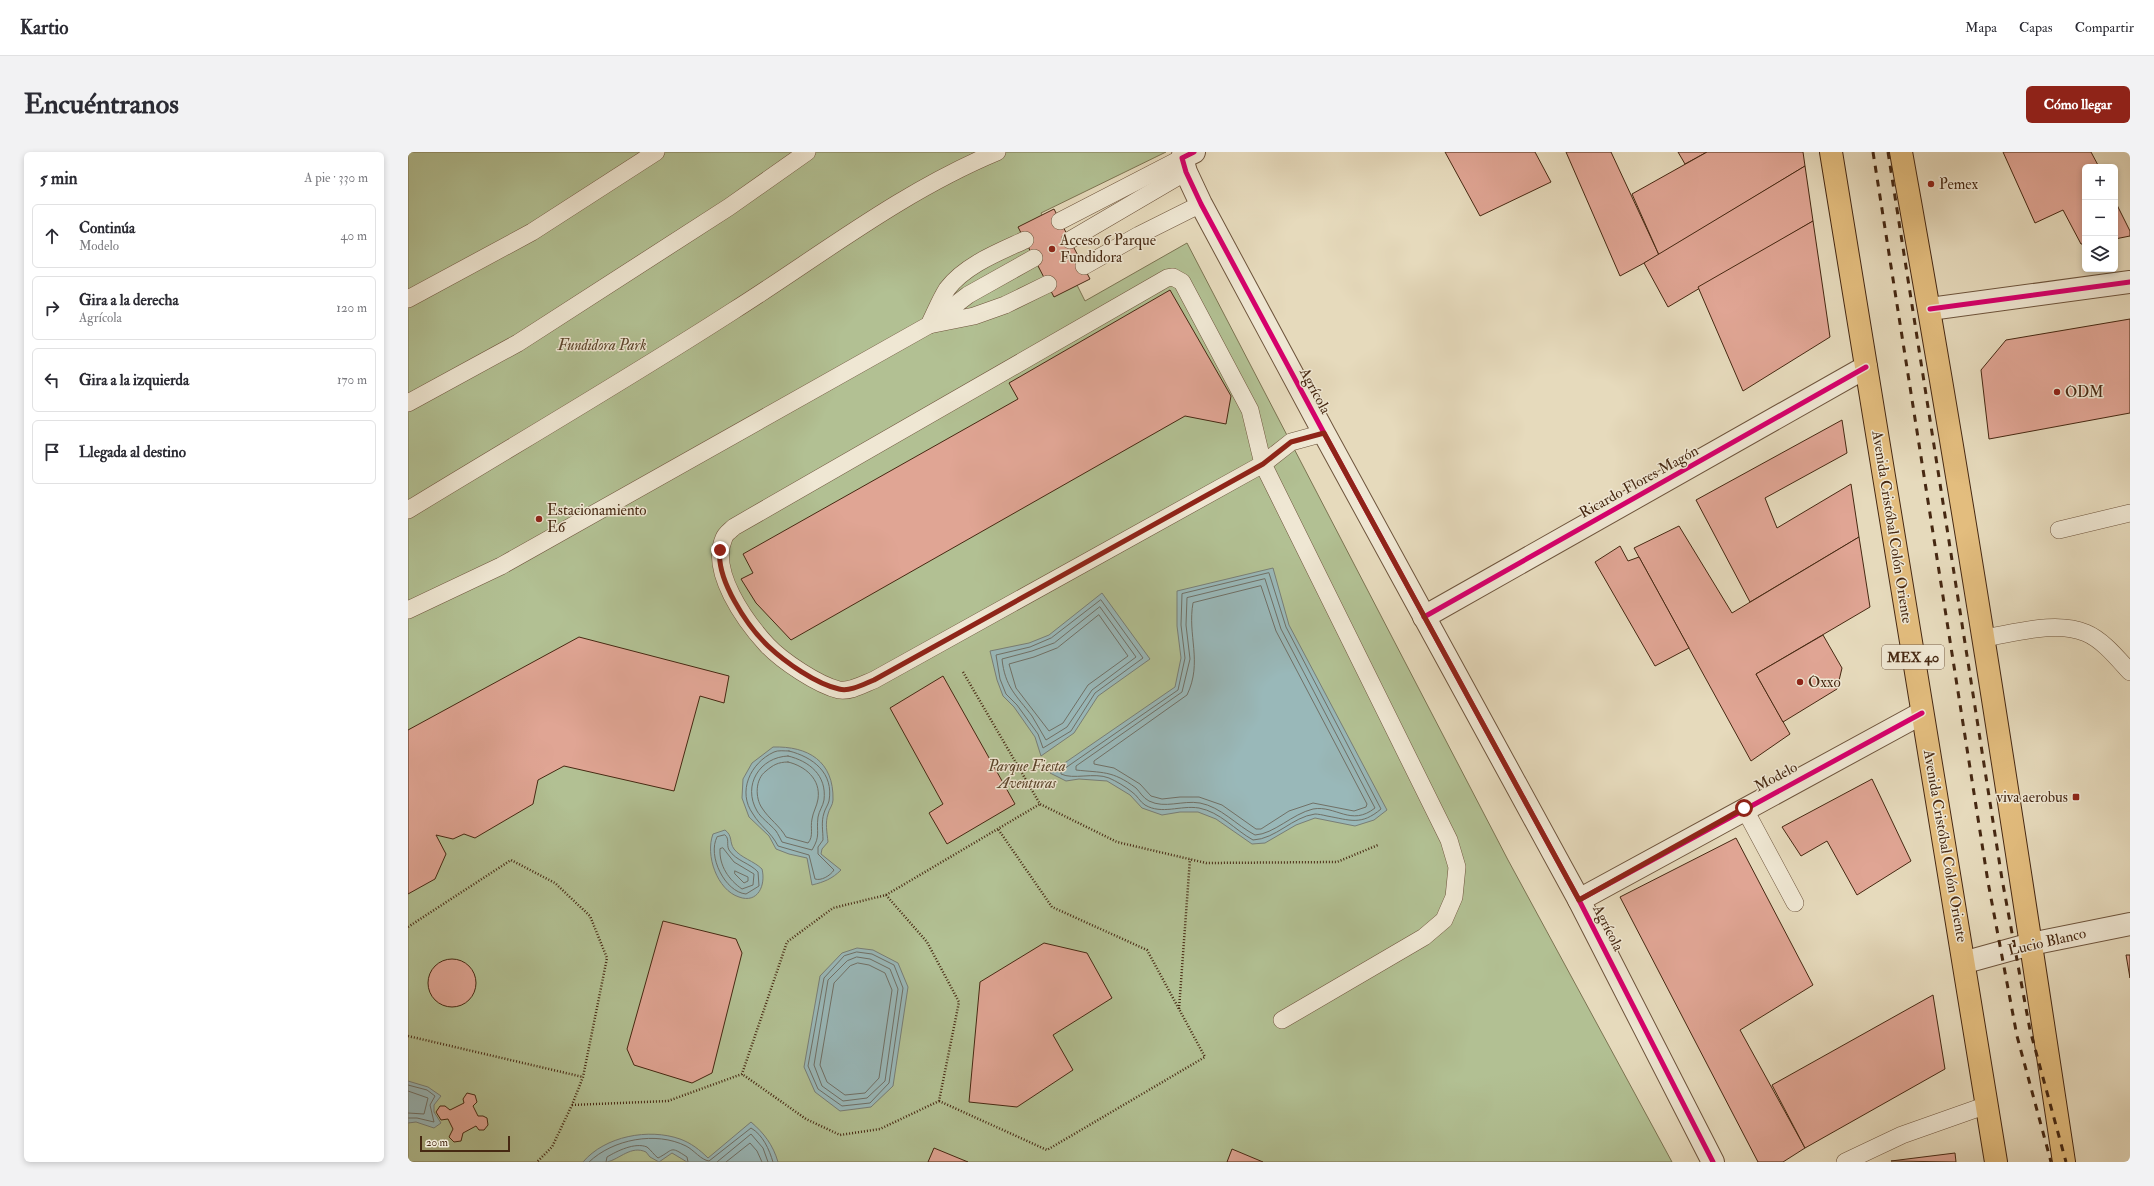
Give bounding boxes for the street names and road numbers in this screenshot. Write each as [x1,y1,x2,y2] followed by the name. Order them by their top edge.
[1295,364,1335,418] street label: Agrícola
[1867,428,1917,625] street label: Avenida Cristóbal Colón Oriente
[1576,441,1702,523] street label: Ricardo Flores Magón
[1882,645,1944,669] road number: MEX 40
[1919,747,1971,944] street label: Avenida Cristóbal Colón Oriente
[1751,758,1801,796] street label: Modelo
[1588,901,1628,955] street label: Agrícola
[2006,924,2088,960] street label: Lucio Blanco

